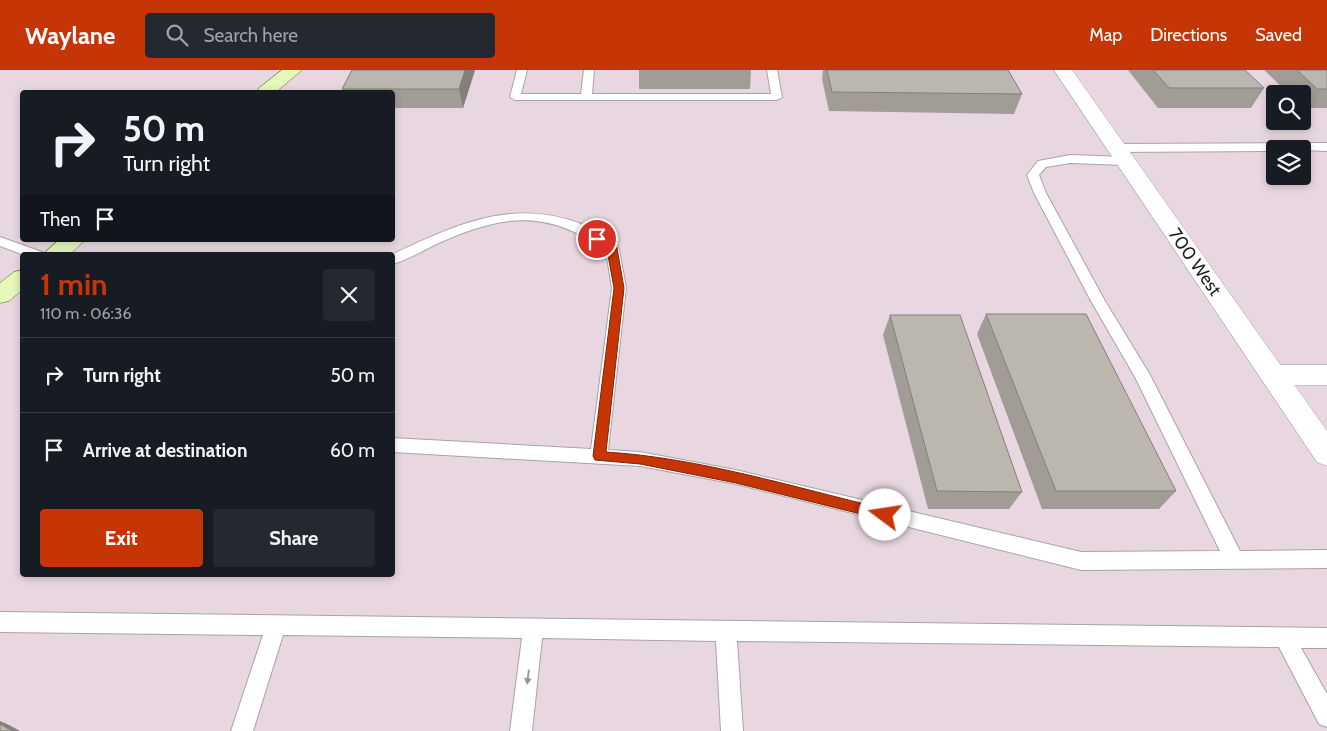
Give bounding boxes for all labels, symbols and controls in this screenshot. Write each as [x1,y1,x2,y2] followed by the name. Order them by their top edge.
[145,13,495,58] search box
[25,21,115,50] text: Waylane
[163,21,191,49] icon: search
[203,24,298,47] text: Search here
[1089,24,1122,46] text: Map
[1150,24,1227,46] text: Directions
[1255,24,1302,46] text: Saved
[1266,85,1311,185] map controls
[1266,85,1311,130] button: search
[123,107,205,150] text: 50 m
[40,110,105,175] icon: right
[1266,140,1311,185] button: layers
[123,150,210,177] text: Turn right
[91,205,119,233] icon: arrive
[40,208,81,231] text: Then
[576,218,618,260] pin
[1164,224,1226,300] street label: 700 West
[583,225,611,253] icon: arrive
[40,266,108,303] text: 1 min
[323,269,375,321] button: close
[40,304,132,323] text: 110 m · 06:36
[40,361,68,389] icon: right
[83,364,161,387] text: Turn right
[331,364,375,387] text: 50 m
[40,436,68,464] icon: arrive
[83,439,247,462] text: Arrive at destination
[330,439,375,462] text: 60 m
[858,488,910,540] position arrow
[40,509,203,567] button: Exit
[213,509,375,567] button: Share
[524,669,532,685] one-way arrow

